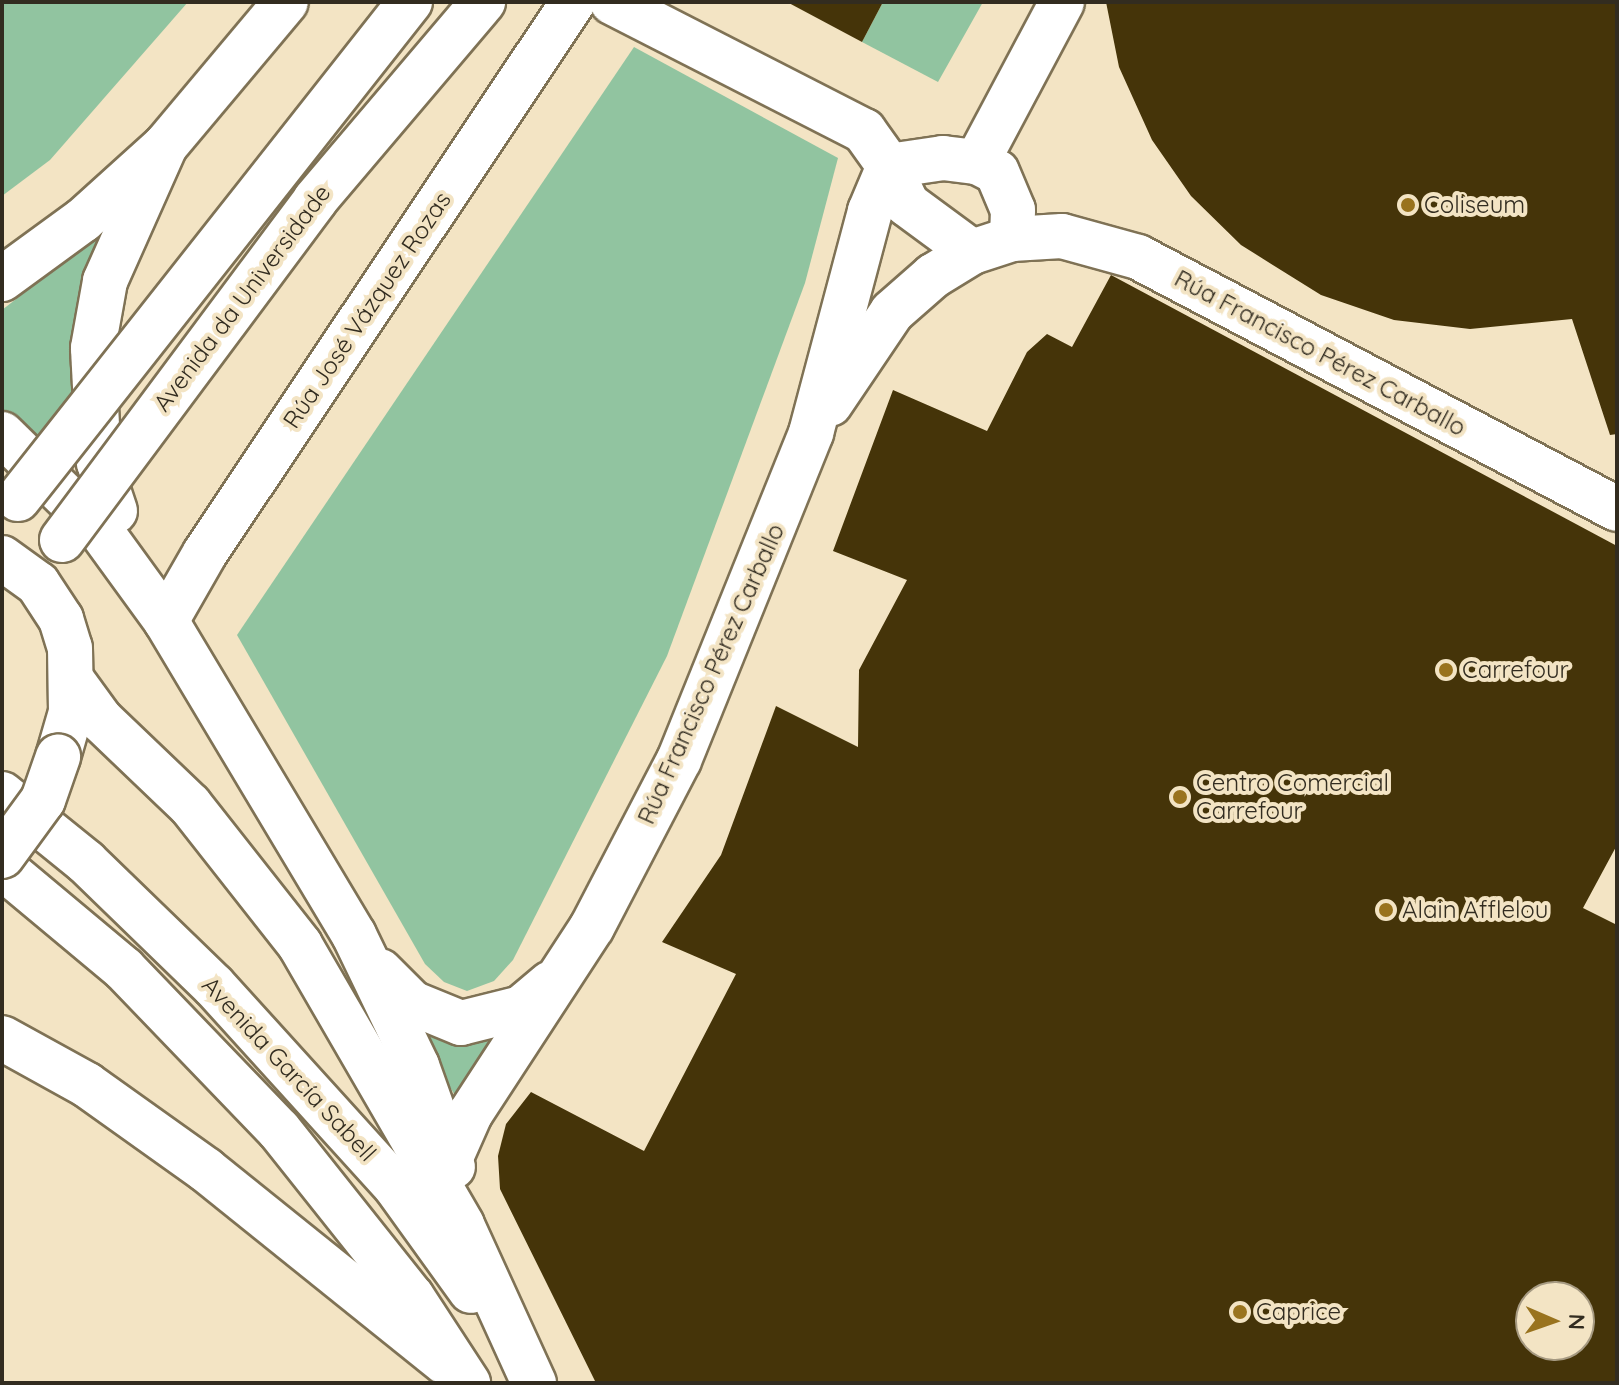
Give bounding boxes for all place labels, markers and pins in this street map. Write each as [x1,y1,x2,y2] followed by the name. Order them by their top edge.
[1424,191,1525,219] place label: Coliseum
[1399,196,1417,214] marker: Coliseum
[1462,656,1569,684] place label: Carrefour
[1437,661,1455,679] marker: Carrefour
[1196,769,1389,825] place label: Centro Comercial Carrefour
[1171,788,1189,806] marker: Centro Comercial Carrefour
[1402,896,1548,924] place label: Alain Afflelou
[1377,901,1395,919] marker: Alain Afflelou
[1256,1298,1341,1326] place label: Caprice
[1231,1303,1249,1321] marker: Caprice

